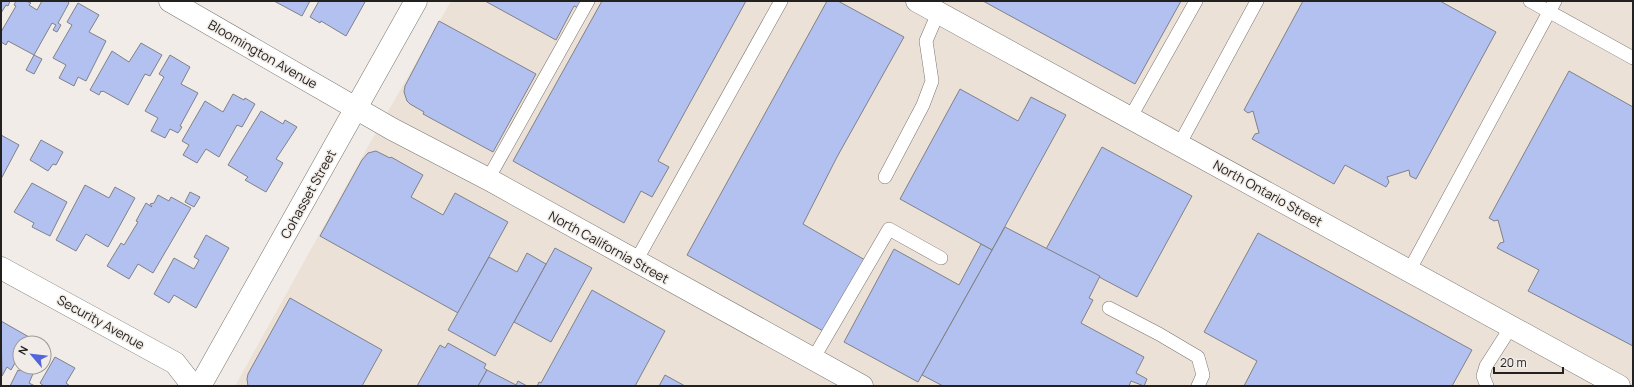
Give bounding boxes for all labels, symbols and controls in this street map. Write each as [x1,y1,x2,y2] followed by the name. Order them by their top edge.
[205,15,321,93] street label: Bloomington Avenue
[276,146,340,242] street label: Cohasset Street
[1210,155,1326,231] street label: North Ontario Street
[546,206,672,288] street label: North California Street
[54,291,148,354] street label: Security Avenue
[12,335,52,375] north arrow
[14,343,31,357] text: N
[1494,349,1563,375] scale bar
[1500,354,1527,371] text: 20 m

